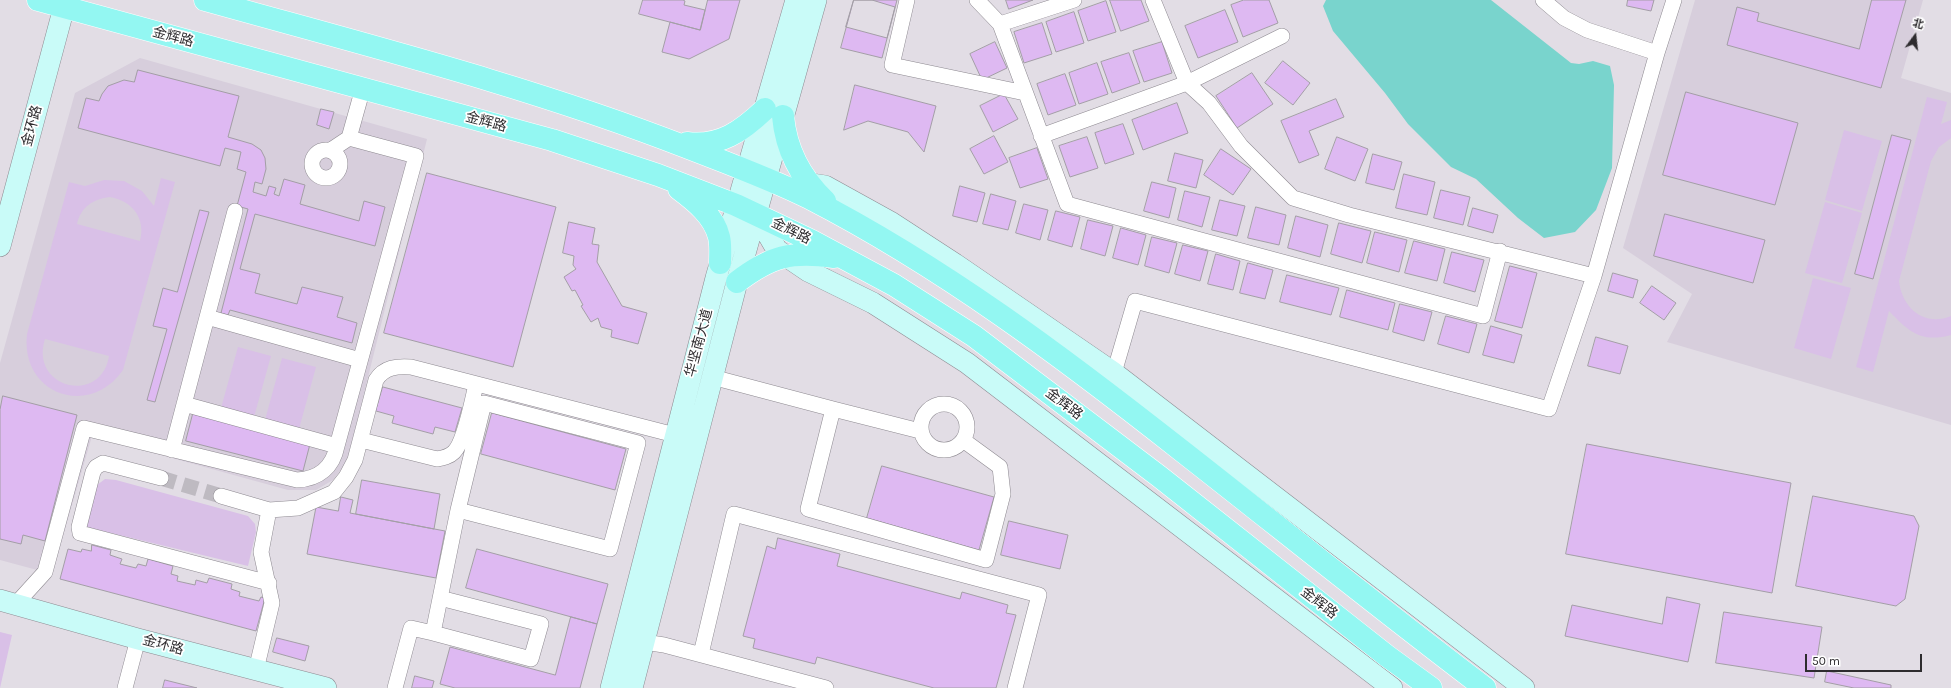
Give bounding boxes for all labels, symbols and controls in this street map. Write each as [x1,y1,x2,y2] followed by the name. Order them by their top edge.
[1895,16,1935,56] north arrow
[1911,16,1925,32] text: 北
[151,23,195,51] street label: 金辉路
[18,104,46,148] street label: 金环路
[464,108,508,136] street label: 金辉路
[768,214,814,248] street label: 金辉路
[682,307,716,379] street label: 华坚南大道
[1042,385,1086,423] street label: 金辉路
[1297,583,1341,623] street label: 金辉路
[141,631,185,659] street label: 金环路
[1807,646,1924,672] scale bar
[1812,654,1840,668] text: 50 m

